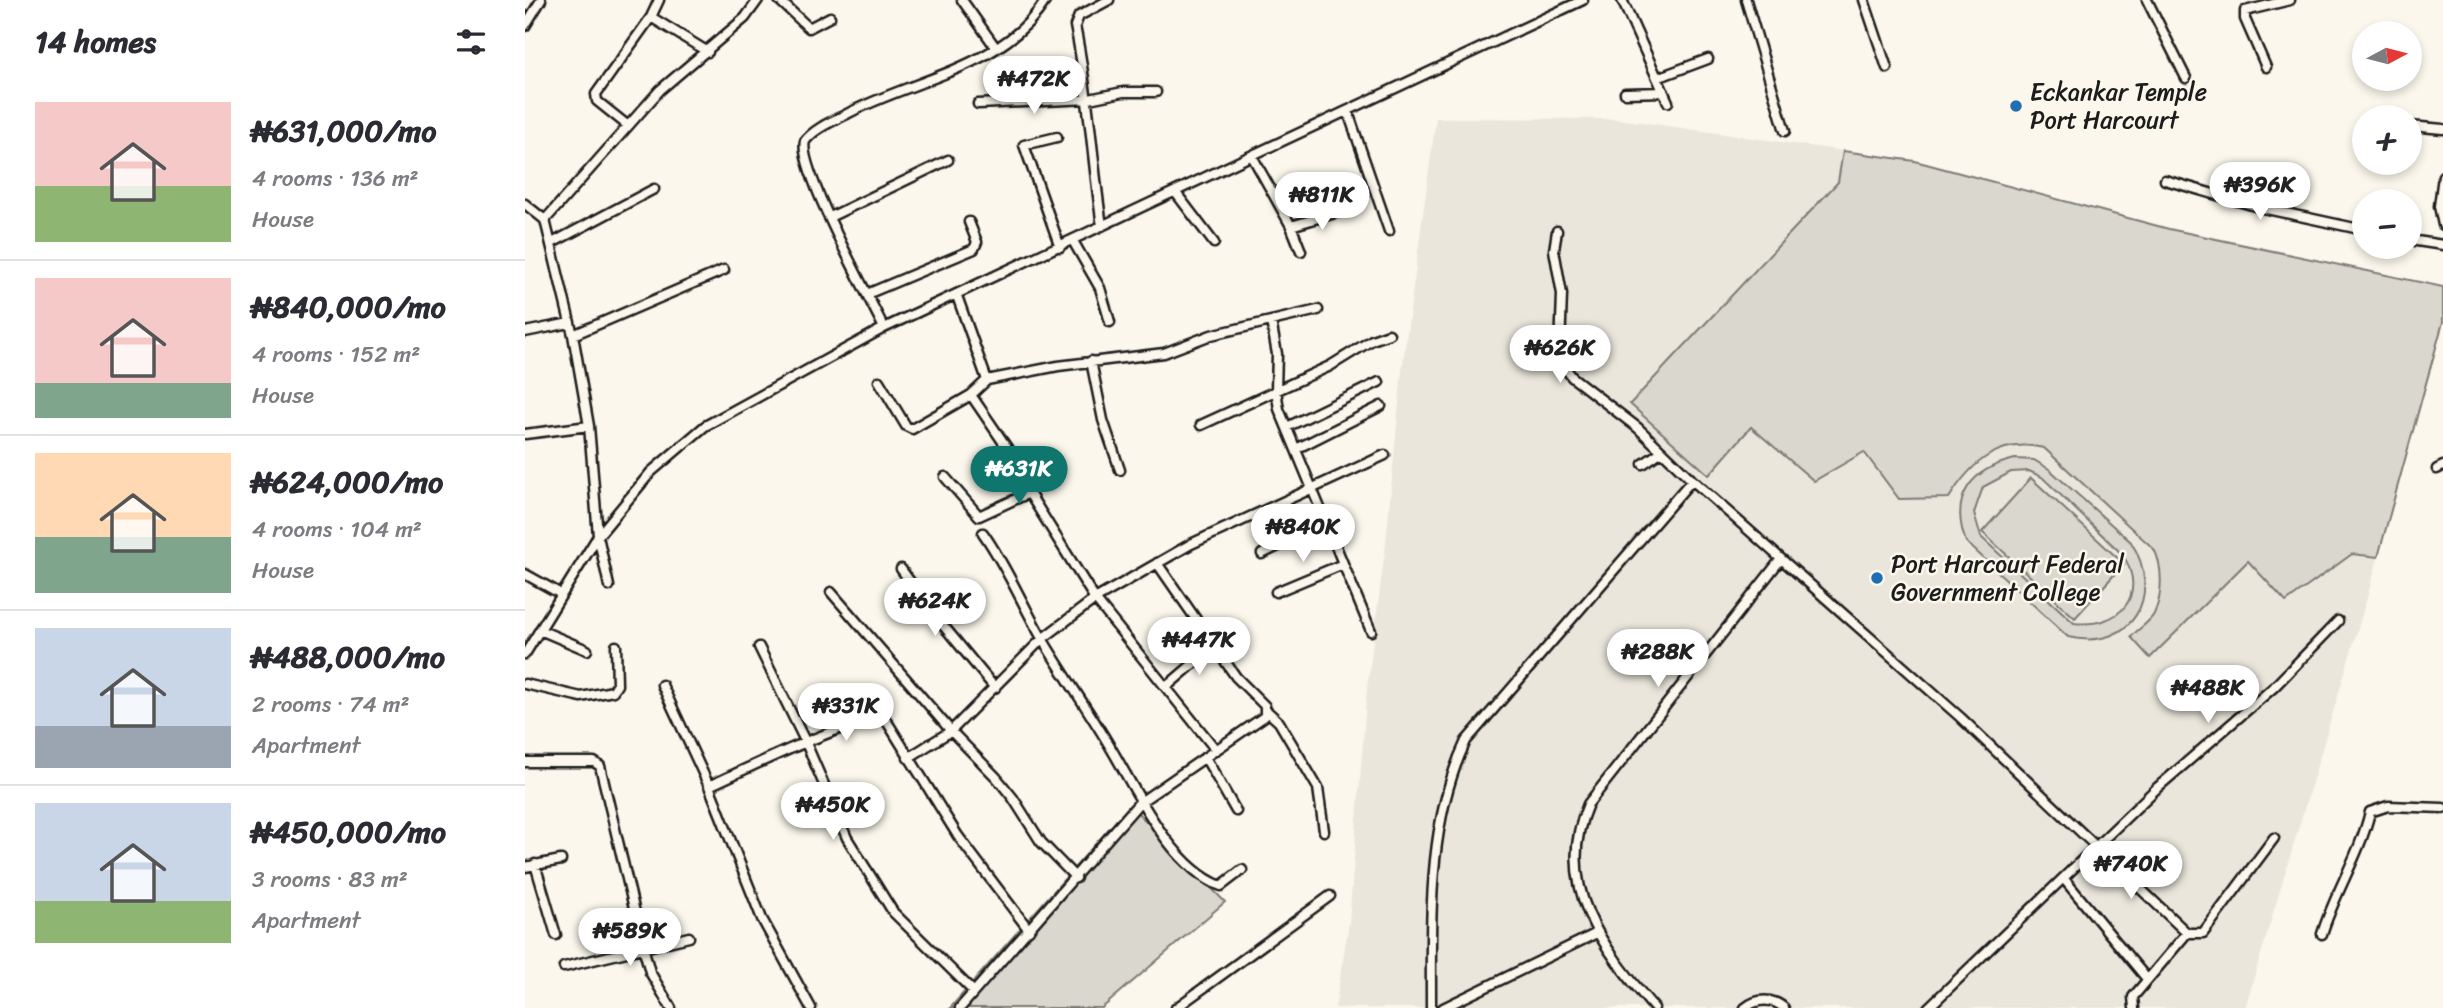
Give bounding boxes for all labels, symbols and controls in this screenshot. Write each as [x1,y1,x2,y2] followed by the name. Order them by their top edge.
[35,15,156,69] text: 14 homes
[2352,21,2422,91] north arrow
[2352,21,2422,259] map controls
[452,23,490,61] icon: filters
[985,57,1083,116] pin: ₦472K
[999,58,1069,99] text: ₦472K
[2030,71,2207,141] place label: Eckankar Temple Port Harcourt
[2008,98,2024,114] marker: Eckankar Temple Port Harcourt
[252,104,436,158] text: ₦631,000/mo
[2352,105,2422,175] button: +
[91,130,175,214] icon: home
[252,158,419,199] text: 4 rooms · 136 m²
[2211,162,2309,222] pin: ₦396K
[2225,164,2295,205] text: ₦396K
[1273,173,1371,232] pin: ₦811K
[1291,174,1353,215] text: ₦811K
[2352,189,2422,259] button: −
[252,199,314,240] text: House
[252,280,446,334] text: ₦840,000/mo
[91,306,175,390] icon: home
[1511,326,1609,385] pin: ₦626K
[1526,327,1594,368] text: ₦626K
[252,334,420,375] text: 4 rooms · 152 m²
[252,375,314,416] text: House
[970,447,1068,506] pin: ₦631K
[987,448,1051,489] text: ₦631K
[252,455,443,509] text: ₦624,000/mo
[91,481,175,565] icon: home
[1254,504,1352,564] pin: ₦840K
[1267,506,1339,547] text: ₦840K
[252,509,422,550] text: 4 rooms · 104 m²
[1891,543,2125,613] place label: Port Harcourt Federal Government College
[252,550,314,591] text: House
[1869,570,1885,586] marker: Port Harcourt Federal Government College
[886,578,984,638] pin: ₦624K
[900,580,970,621] text: ₦624K
[1150,618,1248,677] pin: ₦447K
[1163,619,1235,660] text: ₦447K
[252,630,445,684] text: ₦488,000/mo
[1609,630,1707,689] pin: ₦288K
[1623,631,1693,672] text: ₦288K
[91,656,175,740] icon: home
[2159,666,2257,725] pin: ₦488K
[2172,667,2244,708] text: ₦488K
[252,684,409,725] text: 2 rooms · 74 m²
[797,684,895,743] pin: ₦331K
[814,685,878,726] text: ₦331K
[252,725,361,766] text: Apartment
[784,782,882,842] pin: ₦450K
[797,784,869,825] text: ₦450K
[252,805,446,859] text: ₦450,000/mo
[91,831,175,915] icon: home
[2082,842,2180,901] pin: ₦740K
[2095,843,2167,884] text: ₦740K
[252,859,408,900] text: 3 rooms · 83 m²
[252,900,361,941] text: Apartment
[581,908,679,968] pin: ₦589K
[594,910,666,951] text: ₦589K

